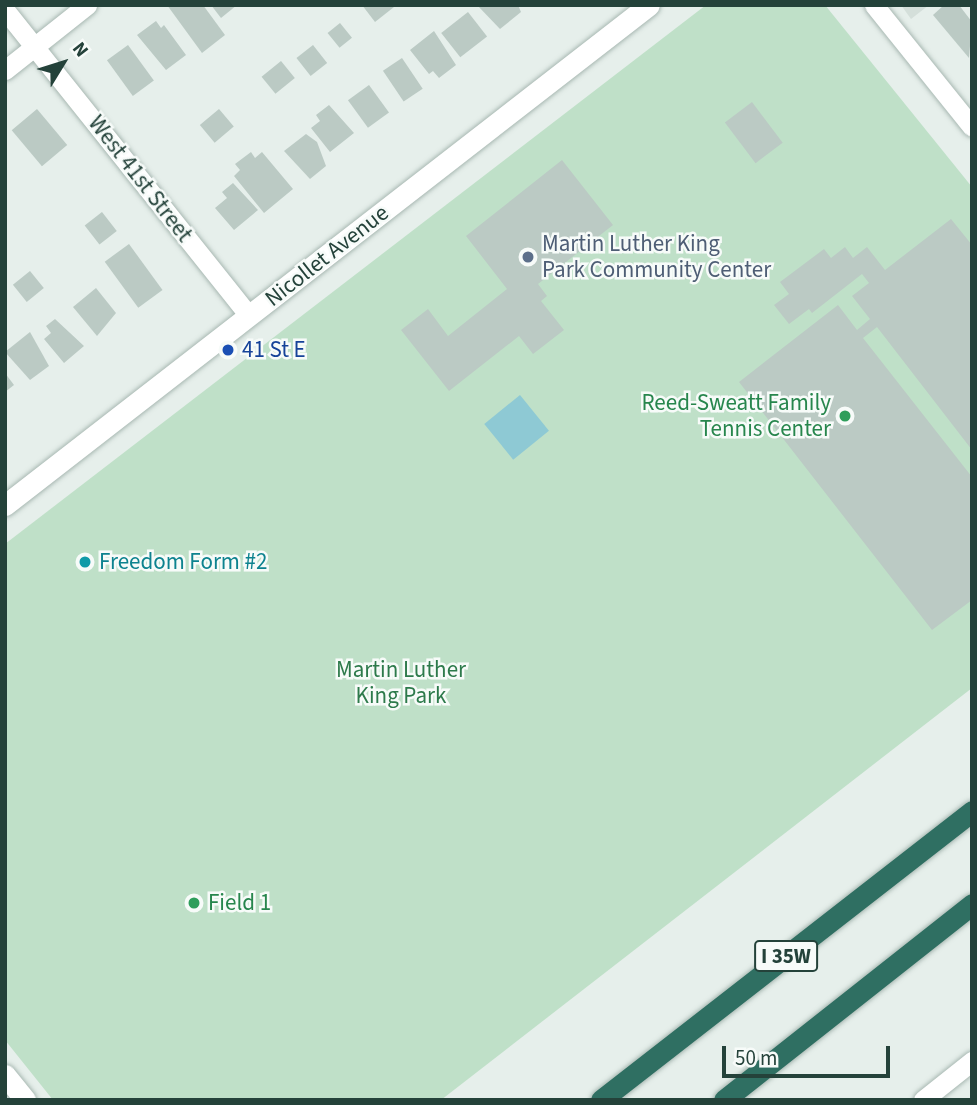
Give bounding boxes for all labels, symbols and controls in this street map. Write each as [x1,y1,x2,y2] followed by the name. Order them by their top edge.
[28,28,98,98] north arrow
[65,36,94,63] text: N
[82,110,198,248] street label: West 41st Street
[260,199,394,313] street label: Nicollet Avenue
[542,230,771,284] place label: Martin Luther King Park Community Center
[520,249,536,265] marker: Martin Luther King Park Community Center
[242,336,306,364] place label: 41 St E
[220,342,236,358] marker: 41 St E
[642,389,831,443] place label: Reed-Sweatt Family Tennis Center
[837,408,853,424] marker: Reed-Sweatt Family Tennis Center
[99,548,267,576] place label: Freedom Form #2
[77,554,93,570] marker: Freedom Form #2
[336,656,466,710] park label: Martin Luther King Park
[208,889,271,917] place label: Field 1
[186,895,202,911] marker: Field 1
[753,939,819,974] road number: I 35W
[725,1032,893,1076] scale bar
[735,1043,777,1073] text: 50 m

